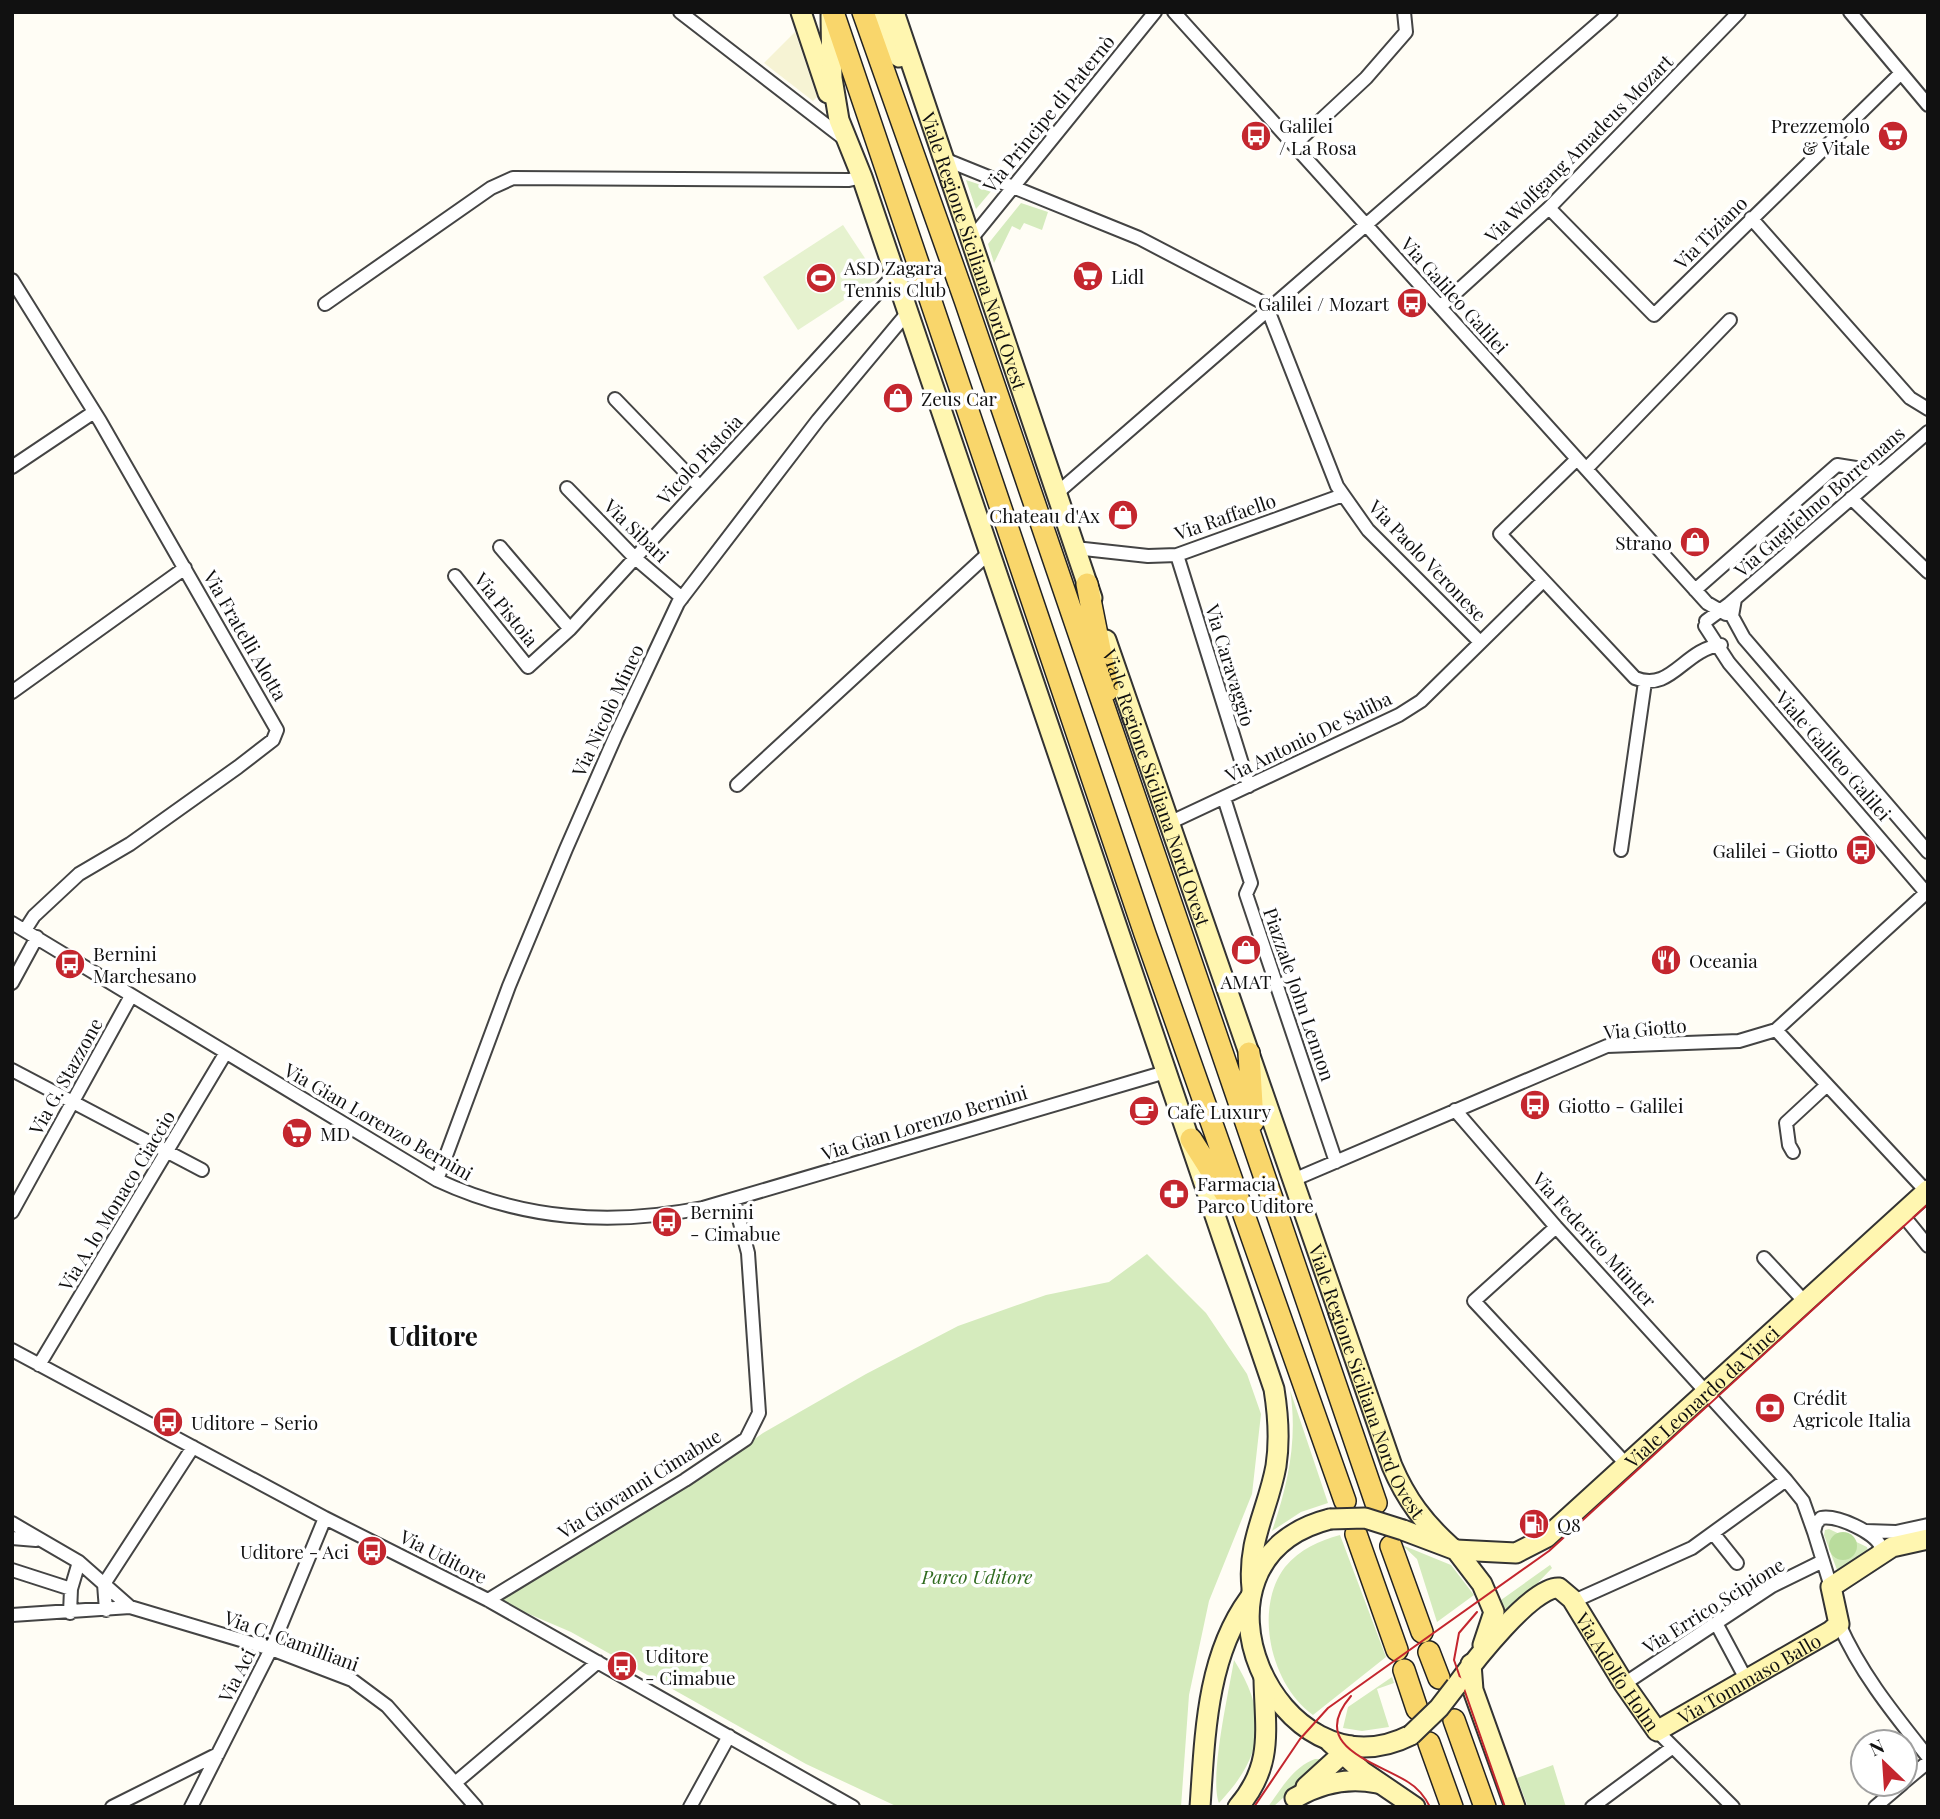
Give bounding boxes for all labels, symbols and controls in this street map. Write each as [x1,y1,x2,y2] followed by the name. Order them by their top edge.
[976,29,1120,198] street label: Via Principe di Paternò
[1477,48,1678,249] street label: Via Wolfgang Amadeus Mozart
[915,107,1034,393] street label: Viale Regione Siciliana Nord Ovest
[1279,112,1357,160] place label: Galilei / La Rosa
[1771,112,1870,160] place label: Prezzemolo & Vitale
[1239,119,1273,153] bus stop icon: Galilei / La Rosa
[1876,119,1910,153] supermarket icon: Prezzemolo & Vitale
[1667,190,1752,275] street label: Via Tiziano
[1395,230,1515,359] street label: Via Galileo Galilei
[843,254,946,302] place label: ASD Zagara Tennis Club
[1071,259,1105,293] supermarket icon: Lidl
[804,261,838,295] sports icon: ASD Zagara Tennis Club
[1111,263,1145,289] place label: Lidl
[1395,286,1429,320] bus stop icon: Galilei / Mozart
[1258,290,1389,316] place label: Galilei / Mozart
[881,381,915,415] shop icon: Zeus Car
[921,385,998,411] place label: Zeus Car
[650,408,748,510] street label: Vicolo Pistoia
[1727,420,1910,583] street label: Via Guglielmo Borremans
[1170,487,1279,546] street label: Via Raffaello
[598,492,675,568] street label: Via Sibari
[1363,493,1493,626] street label: Via Paolo Veronese
[1106,498,1140,532] shop icon: Chateau d'Ax
[989,502,1100,528] place label: Chateau d'Ax
[1678,525,1712,559] shop icon: Strano
[1615,529,1672,555] place label: Strano
[198,564,294,705] street label: Via Fratelli Alotta
[468,566,545,652] street label: Via Pistoia
[1200,600,1262,729] street label: Via Caravaggio
[565,640,649,781] street label: Via Nicolò Mineo
[1097,644,1217,930] street label: Viale Regione Siciliana Nord Ovest
[1220,684,1396,788] street label: Via Antonio De Saliba
[1770,684,1898,826] street label: Viale Galileo Galilei
[1844,833,1878,867] bus stop icon: Galilei - Giotto
[1712,837,1838,863] place label: Galilei - Giotto
[1258,904,1342,1085] street label: Piazzale John Lennon
[1229,933,1263,967] shop icon: AMAT
[93,940,197,988] place label: Bernini Marchesano
[1649,943,1683,977] restaurant icon: Oceania
[53,947,87,981] bus stop icon: Bernini Marchesano
[1689,947,1758,973] place label: Oceania
[1220,968,1272,994] place label: AMAT
[1601,1011,1688,1045] street label: Via Giotto
[22,1013,108,1140] street label: Via G. Stazzone
[279,1056,479,1186] street label: Via Gian Lorenzo Bernini
[817,1078,1031,1166] street label: Via Gian Lorenzo Bernini
[1518,1088,1552,1122] bus stop icon: Giotto - Galilei
[1558,1092,1684,1118] place label: Giotto - Galilei
[1127,1094,1161,1128] cafe icon: Cafè Luxury
[1167,1098,1271,1124] place label: Cafè Luxury
[51,1105,180,1296] street label: Via A. lo Monaco Ciaccio
[280,1116,314,1150] supermarket icon: MD
[320,1120,350,1146] place label: MD
[1527,1165,1663,1313] street label: Via Federico Münter
[1197,1170,1314,1218] place label: Farmacia Parco Uditore
[1157,1177,1191,1211] pharmacy icon: Farmacia Parco Uditore
[690,1198,781,1246] place label: Bernini - Cimabue
[650,1205,684,1239] bus stop icon: Bernini - Cimabue
[1303,1240,1432,1524] street label: Viale Regione Siciliana Nord Ovest
[388,1318,478,1353] district label: Uditore
[1618,1319,1785,1474] street label: Viale Leonardo da Vinci
[1792,1384,1912,1432] place label: Crédit Agricole Italia
[1753,1391,1787,1425] bank icon: Crédit Agricole Italia
[151,1405,185,1439] bus stop icon: Uditore - Serio
[191,1409,318,1435] place label: Uditore - Serio
[551,1422,726,1544] street label: Via Giovanni Cimabue
[1517,1507,1551,1541] fuel station icon: Q8
[1557,1511,1581,1537] place label: Q8
[395,1522,492,1589] street label: Via Uditore
[355,1534,389,1568] bus stop icon: Uditore - Aci
[240,1538,349,1564] place label: Uditore - Aci
[1636,1551,1789,1660] street label: Via Errico Scipione
[921,1563,1033,1589] park label: Parco Uditore
[220,1603,363,1677] street label: Via C. Camilliani
[1570,1606,1666,1736] street label: Via Adolfo Holm
[1672,1627,1825,1730] street label: Via Tommaso Ballo
[645,1642,736,1690] place label: Uditore - Cimabue
[211,1643,261,1707] street label: Via Aci
[605,1649,639,1683] bus stop icon: Uditore - Cimabue
[1849,1728,1919,1798] north arrow
[1865,1732,1888,1761] text: N

